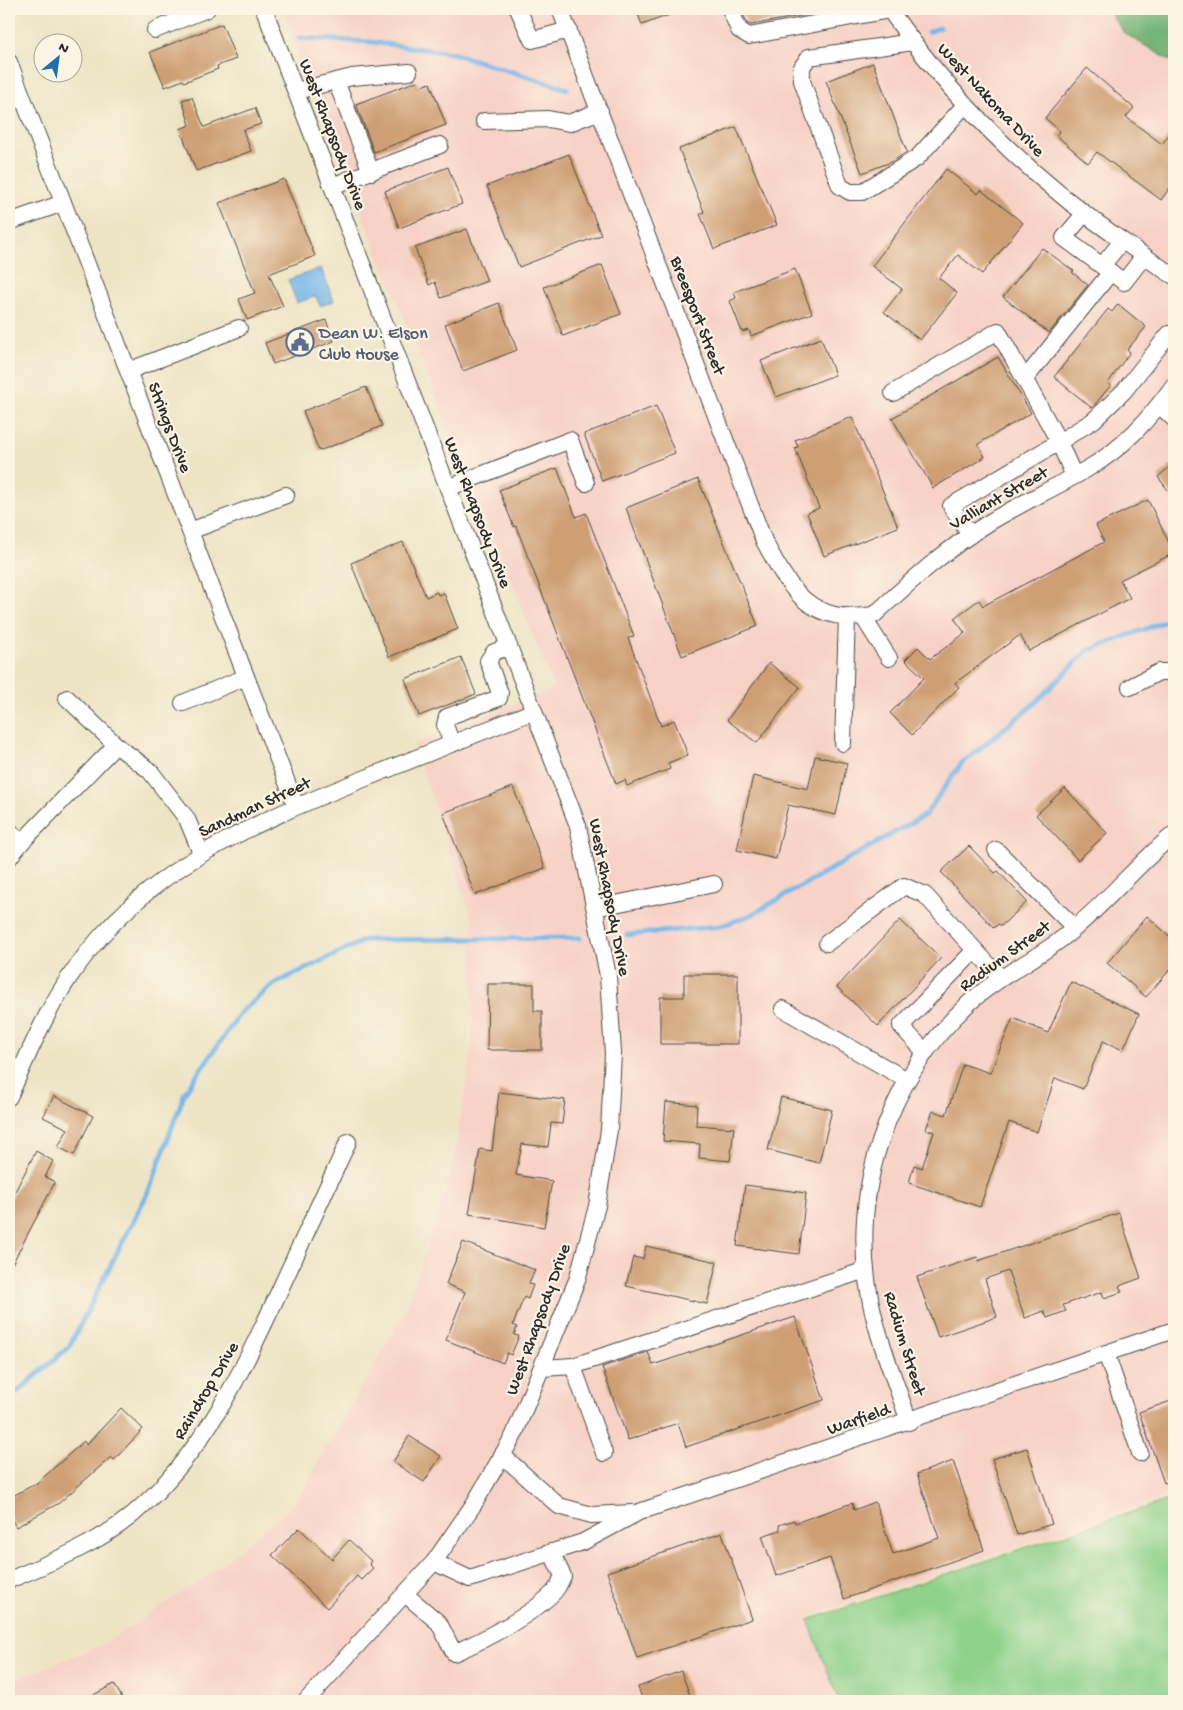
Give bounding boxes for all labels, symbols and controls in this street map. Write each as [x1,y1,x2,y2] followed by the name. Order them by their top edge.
[32,32,82,82] north arrow
[55,39,71,58] text: N
[932,39,1049,163] street label: West Nakoma Drive
[293,57,370,214] street label: West Rhapsody Drive
[664,253,729,380] street label: Breesport Street
[318,324,428,366] place label: Dean W. Elson Club House
[285,327,315,357] public building icon: Dean W. Elson Club House
[142,380,196,477] street label: Strings Drive
[438,435,515,592] street label: West Rhapsody Drive
[946,462,1054,536] street label: Valliant Street
[196,772,316,843] street label: Sandman Street
[583,817,634,979] street label: West Rhapsody Drive
[956,916,1056,997] street label: Radium Street
[502,1241,577,1398] street label: West Rhapsody Drive
[878,1289,930,1400] street label: Radium Street
[170,1338,245,1444] street label: Raindrop Drive
[825,1399,894,1441] street label: Warfield

